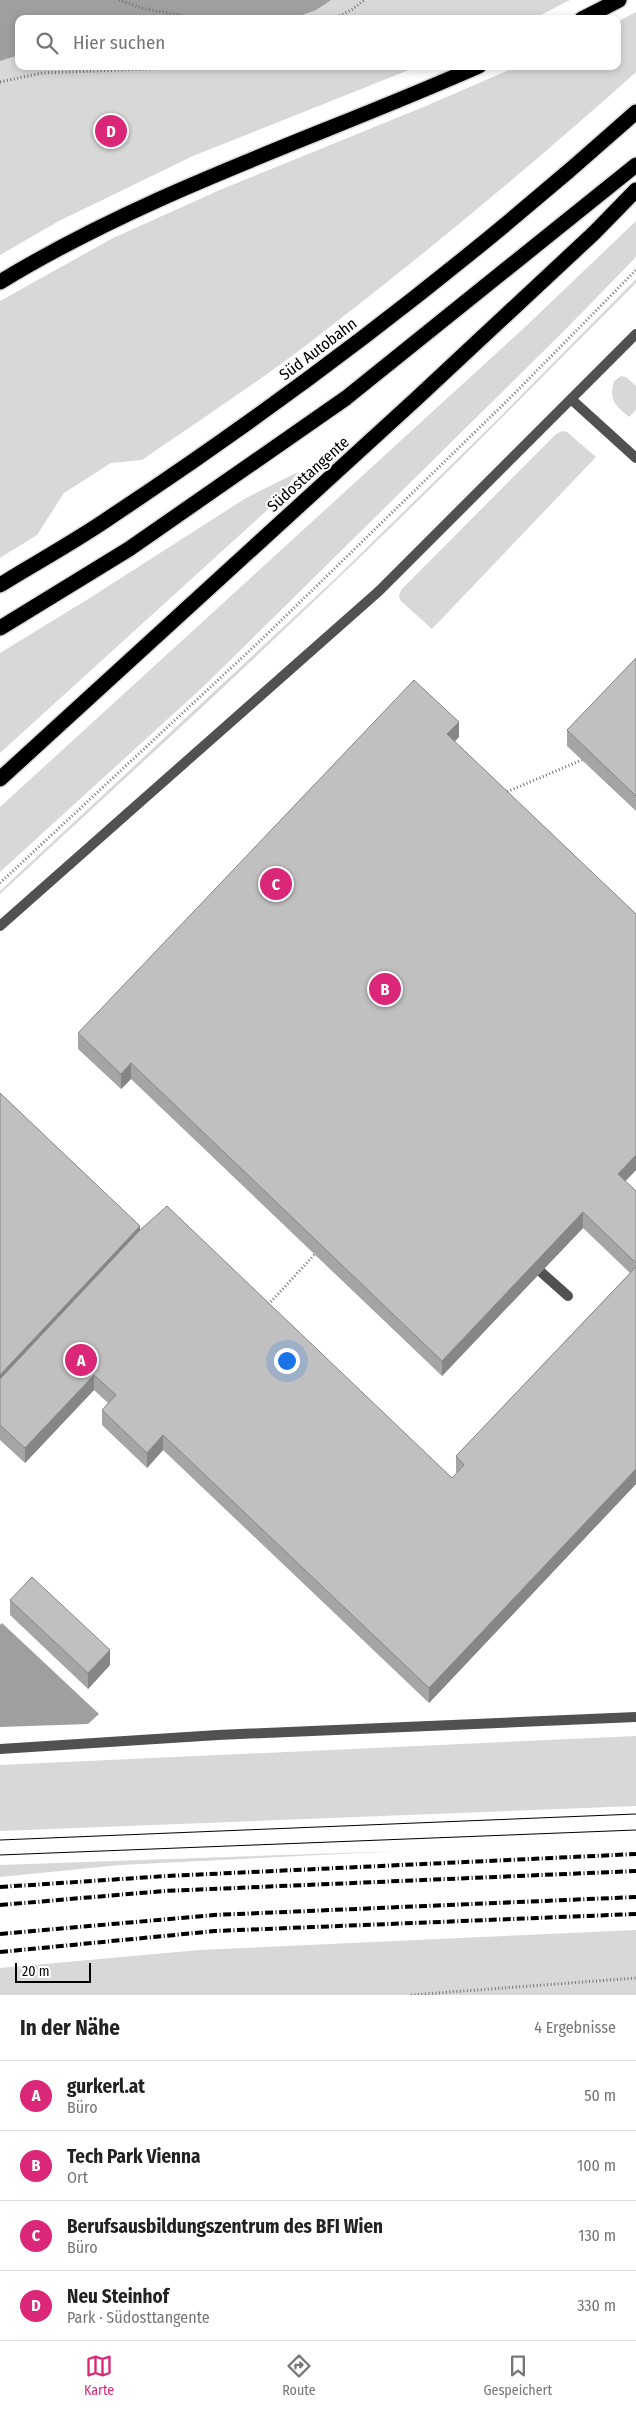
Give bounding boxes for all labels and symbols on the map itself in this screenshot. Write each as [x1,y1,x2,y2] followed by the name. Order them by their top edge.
[95,112,127,150] pin: D
[276,314,360,384] street label: Süd Autobahn
[263,432,353,516] street label: Südosttangente
[260,865,292,903] pin: C
[369,970,401,1008] pin: B
[65,1341,97,1379] pin: A
[274,1348,300,1374] your location
[15,1960,91,1983] scale bar

